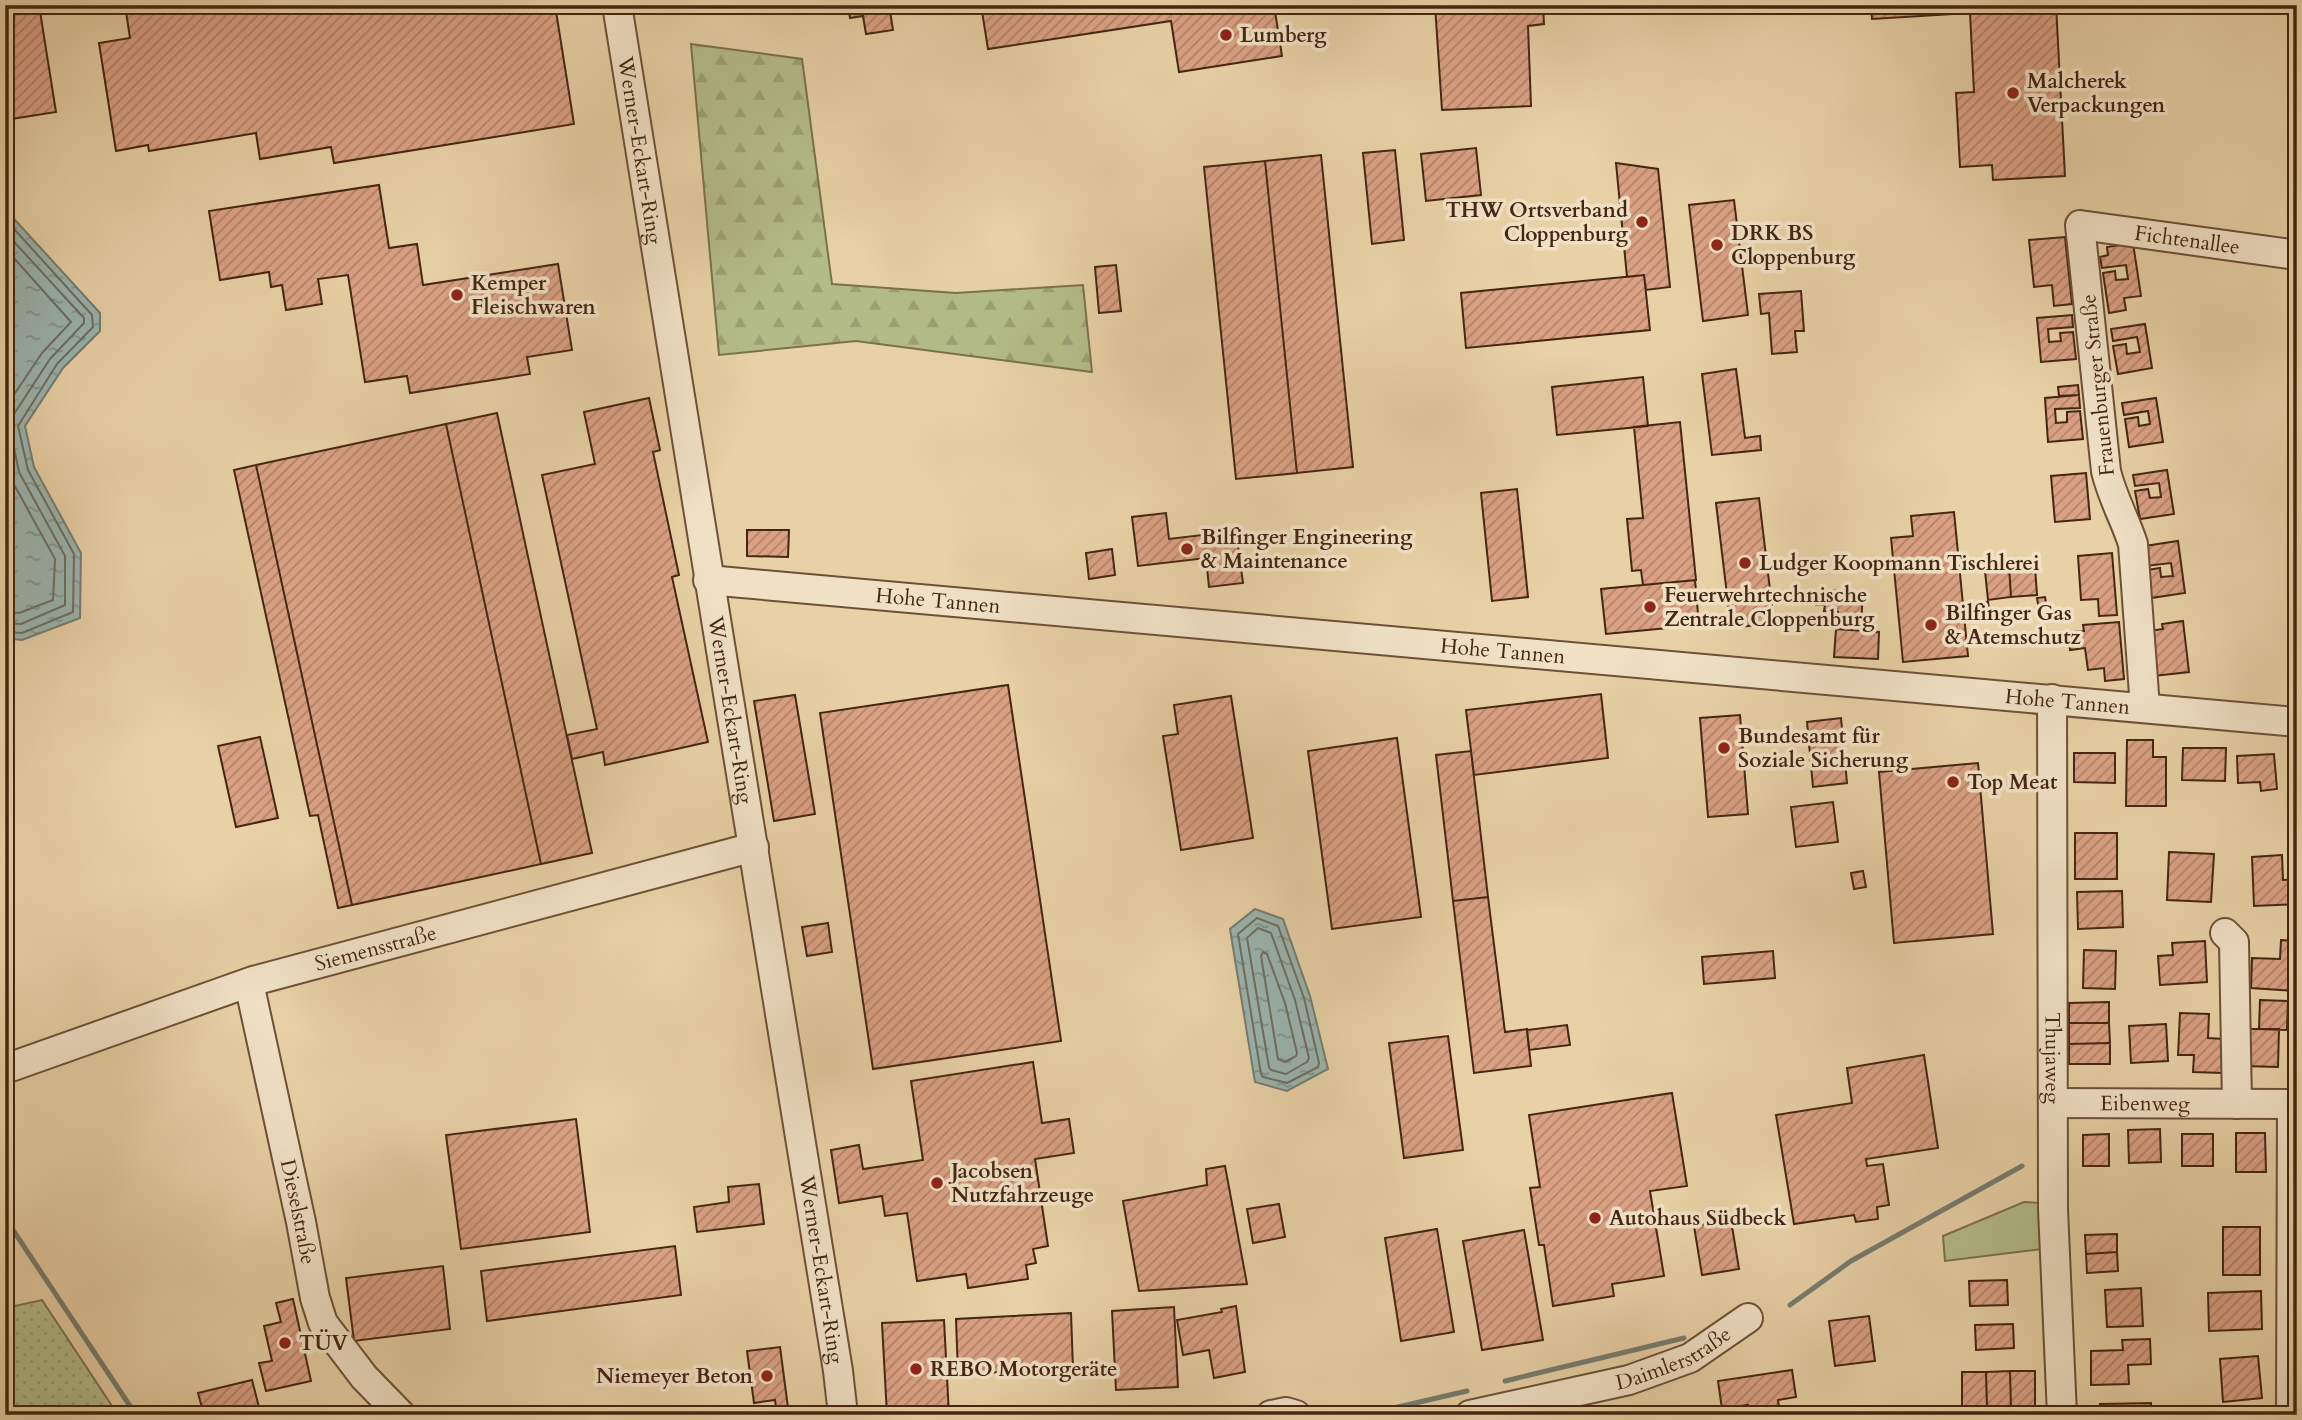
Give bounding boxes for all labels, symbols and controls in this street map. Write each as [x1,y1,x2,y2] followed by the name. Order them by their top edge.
[1240,21,1327,50] place label: Lumberg
[1218,27,1234,43] marker: Lumberg
[611,53,669,246] street label: Werner-Eckart-Ring
[2027,67,2166,120] place label: Malcherek Verpackungen
[2005,85,2021,101] marker: Malcherek Verpackungen
[1445,196,1628,249] place label: THW Ortsverband Cloppenburg
[1634,214,1650,230] marker: THW Ortsverband Cloppenburg
[2133,218,2242,261] street label: Fichtenallee
[1731,219,1856,272] place label: DRK BS Cloppenburg
[1709,237,1725,253] marker: DRK BS Cloppenburg
[471,269,596,322] place label: Kemper Fleischwaren
[449,287,465,303] marker: Kemper Fleischwaren
[2074,293,2122,477] street label: Frauenburger Straße
[1201,523,1413,576] place label: Bilfinger Engineering & Maintenance
[1179,541,1195,557] marker: Bilfinger Engineering & Maintenance
[1759,549,2040,578] place label: Ludger Koopmann Tischlerei
[1737,555,1753,571] marker: Ludger Koopmann Tischlerei
[874,581,1002,621] street label: Hohe Tannen
[1664,581,1875,634] place label: Feuerwehrtechnische Zentrale Cloppenburg
[1642,599,1658,615] marker: Feuerwehrtechnische Zentrale Cloppenburg
[1945,599,2082,652] place label: Bilfinger Gas & Atemschutz
[701,613,760,806] street label: Werner-Eckart-Ring
[1923,617,1939,633] marker: Bilfinger Gas & Atemschutz
[1439,631,1567,671] street label: Hohe Tannen
[2004,681,2131,722] street label: Hohe Tannen
[1738,722,1909,775] place label: Bundesamt für Soziale Sicherung
[1716,740,1732,756] marker: Bundesamt für Soziale Sicherung
[1967,768,2058,797] place label: Top Meat
[1945,774,1961,790] marker: Top Meat
[312,918,440,978] street label: Siemensstraße
[2038,1012,2067,1104] street label: Thujaweg
[2100,1089,2190,1118] street label: Eibenweg
[273,1156,323,1267] street label: Dieselstraße
[948,1157,1094,1210] place label: Jacobsen Nutzfahrzeuge
[792,1172,851,1366] street label: Werner-Eckart-Ring
[929,1175,945,1191] marker: Jacobsen Nutzfahrzeuge
[1609,1204,1787,1233] place label: Autohaus Südbeck
[1587,1210,1603,1226] marker: Autohaus Südbeck
[1613,1320,1737,1397] street label: Daimlerstraße
[299,1329,349,1358] place label: TÜV
[277,1335,293,1351] marker: TÜV
[930,1355,1118,1384] place label: REBO Motorgeräte
[908,1361,924,1377] marker: REBO Motorgeräte
[596,1362,753,1391] place label: Niemeyer Beton
[759,1368,775,1384] marker: Niemeyer Beton

